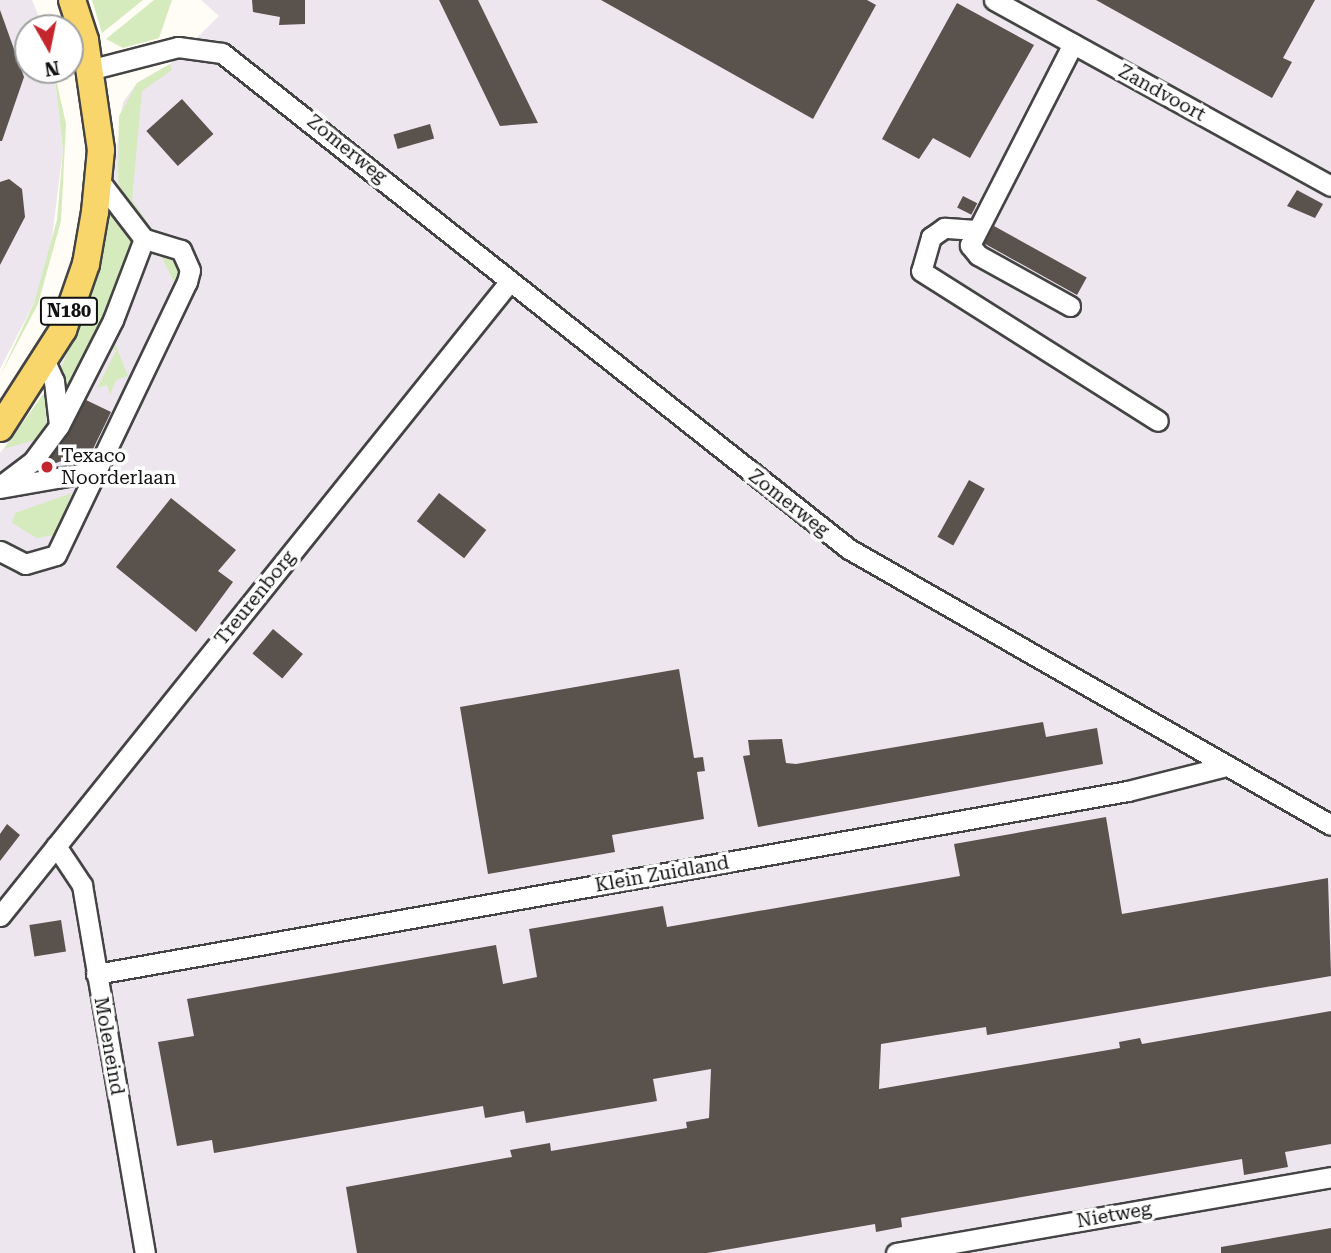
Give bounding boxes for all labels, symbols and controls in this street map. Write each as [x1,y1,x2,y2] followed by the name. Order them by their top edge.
[14,14,84,84] north arrow
[43,56,61,81] text: N
[1115,60,1209,126] street label: Zandvoort
[302,110,392,188] street label: Zomerweg
[39,296,99,326] road number: N180
[61,445,176,489] place label: Texaco Noorderlaan
[39,459,55,475] marker: Texaco Noorderlaan
[744,464,834,542] street label: Zomerweg
[210,546,300,650] street label: Treurenborg
[593,851,731,897] street label: Klein Zuidland
[89,995,129,1097] street label: Moleneind
[1075,1197,1153,1233] street label: Nietweg

